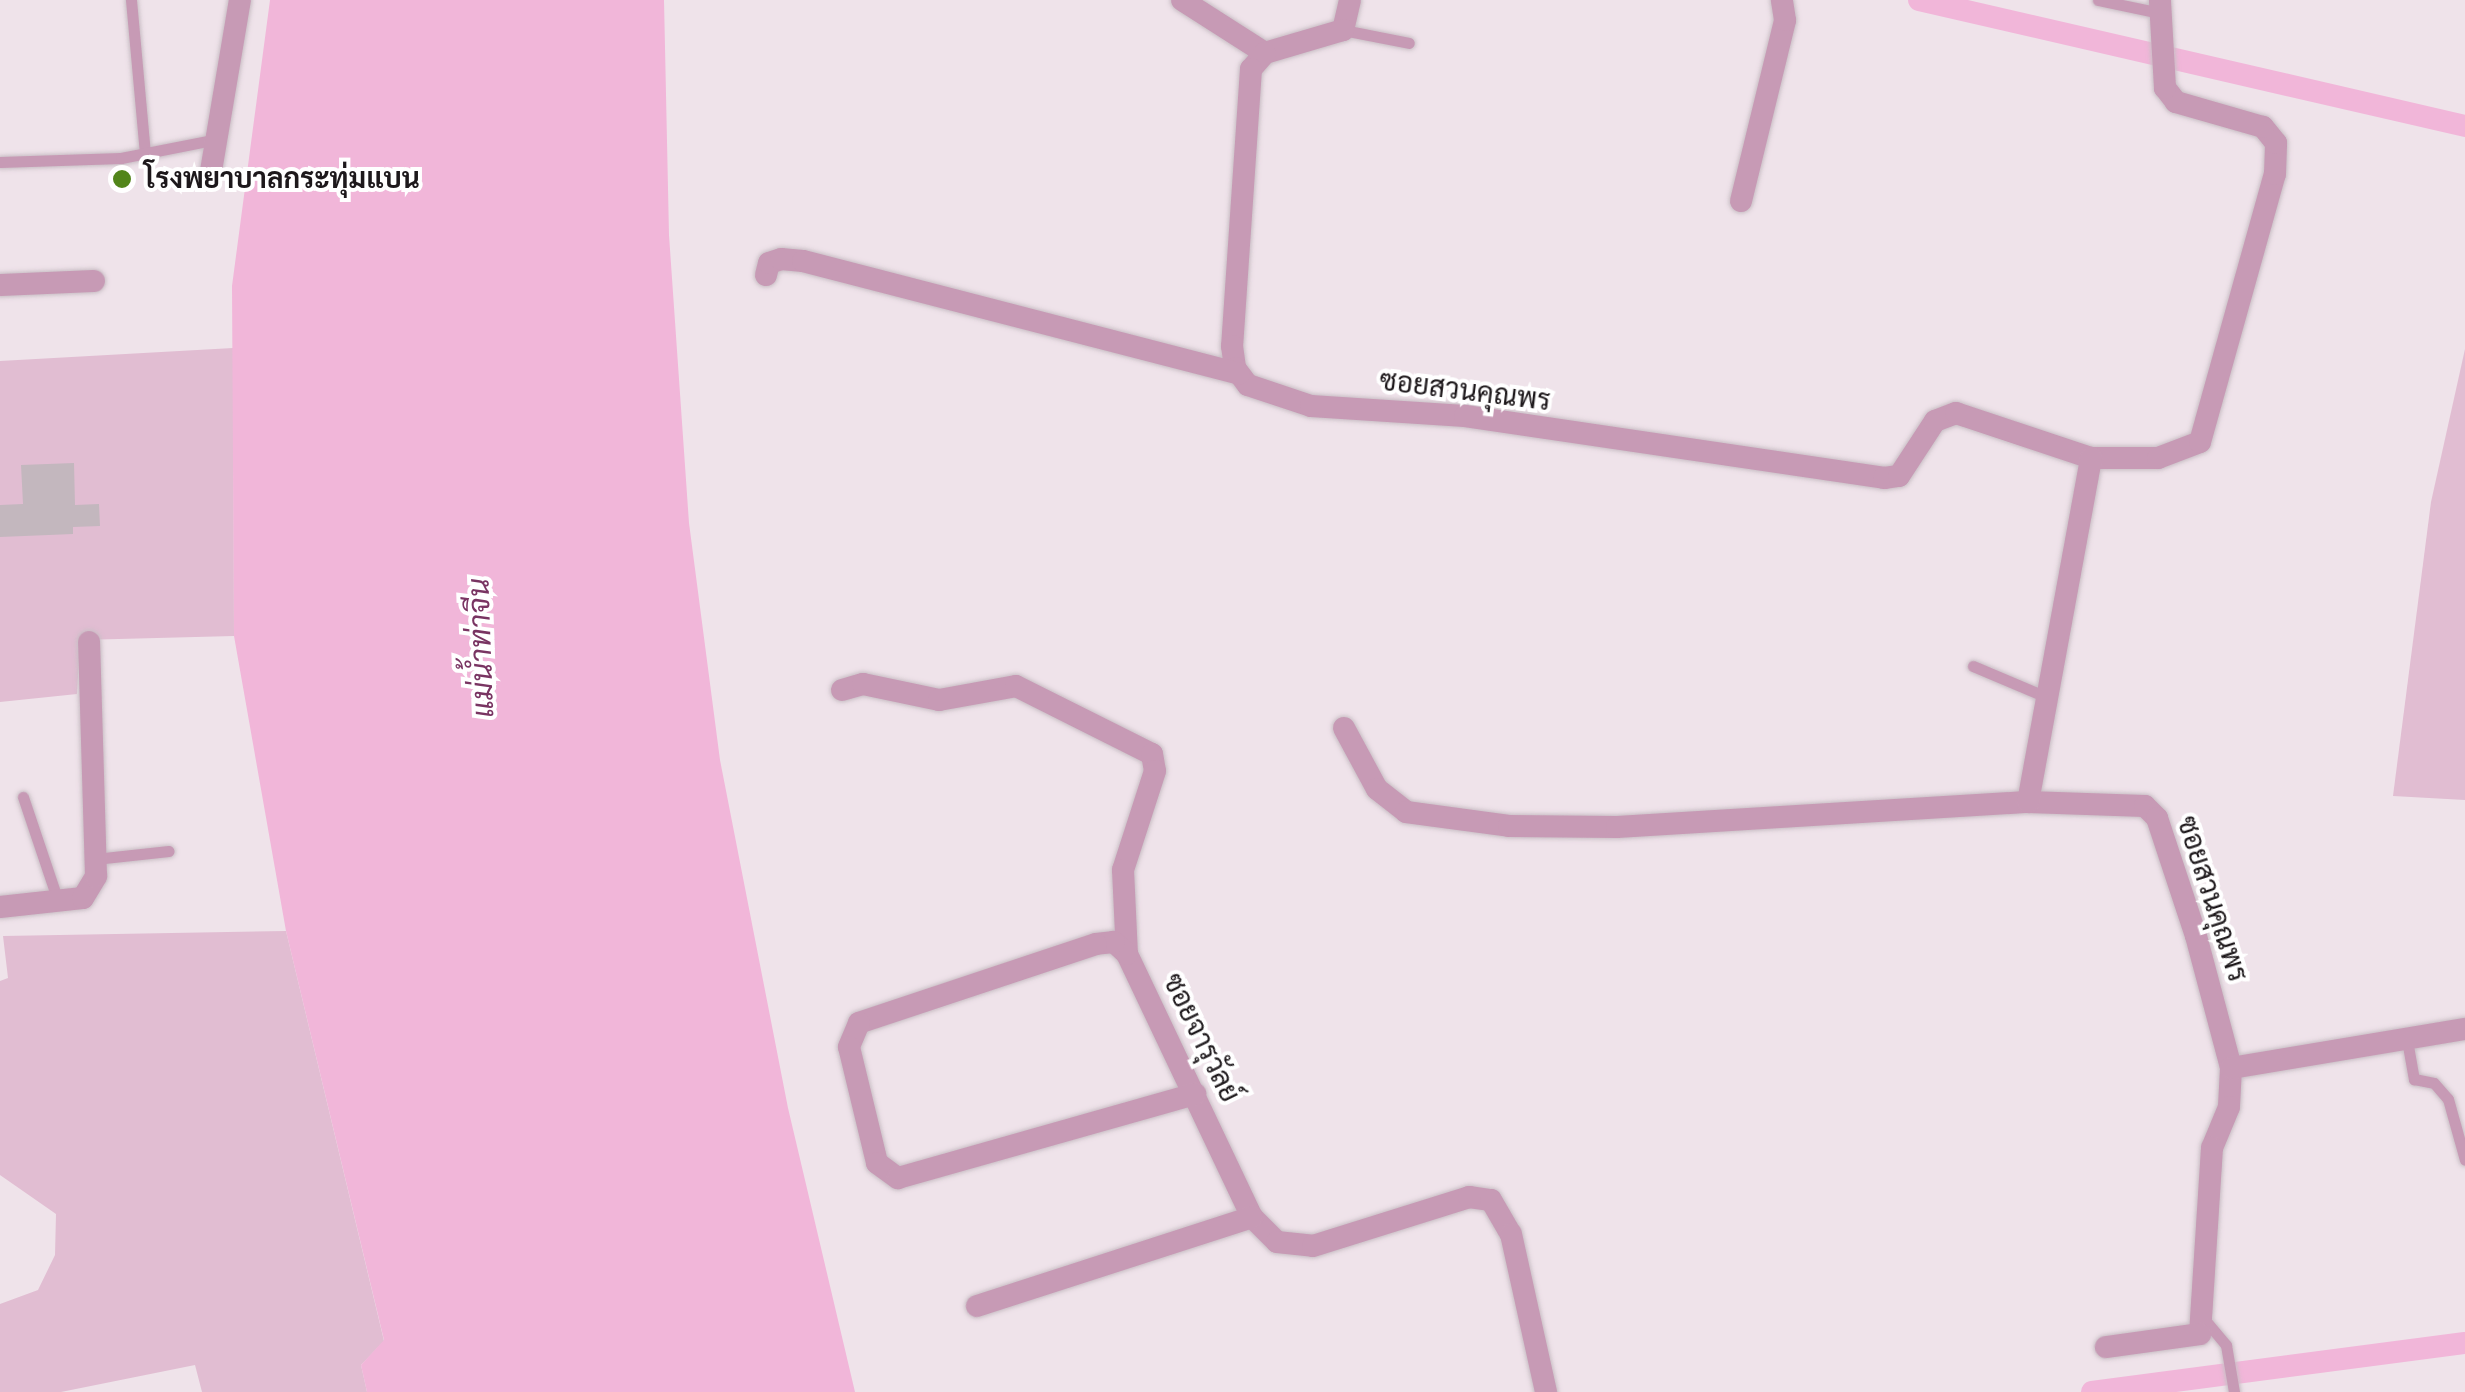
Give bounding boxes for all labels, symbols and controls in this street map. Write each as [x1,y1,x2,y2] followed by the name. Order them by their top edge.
[144,162,420,196] place label: โรงพยาบาลกระทุ่มแบน
[109,166,135,192] marker: โรงพยาบาลกระทุ่มแบน
[1378,364,1552,418] street label: ซอยสวนคุณพร
[462,578,502,718] water label: แม่น้ำท่าจีน
[2169,812,2255,986] street label: ซอยสวนคุณพร
[1155,968,1247,1108] street label: ซอยจารุวัลย์

